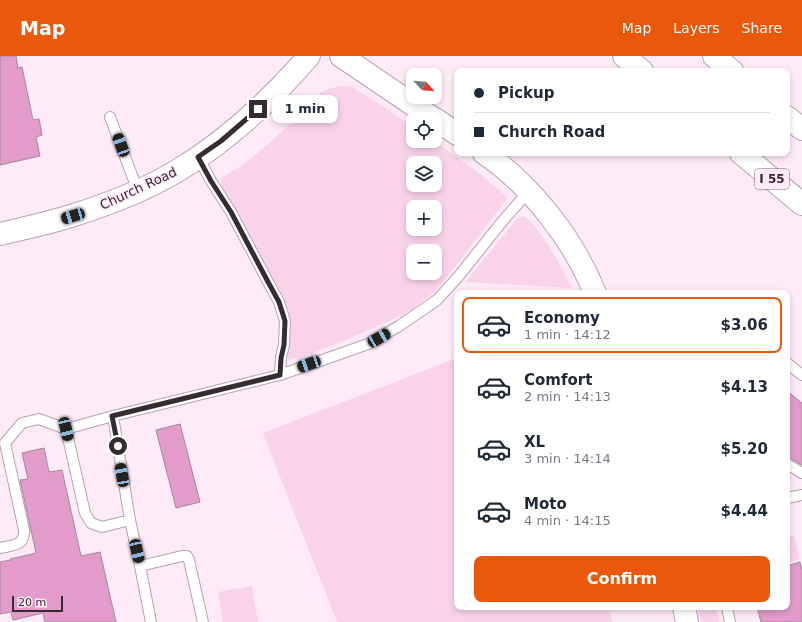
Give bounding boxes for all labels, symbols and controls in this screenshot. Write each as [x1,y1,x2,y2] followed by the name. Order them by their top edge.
[20,17,65,39] text: Map
[622,20,651,36] text: Map
[673,20,720,36] text: Layers
[742,20,782,36] text: Share
[406,68,442,104] north arrow
[406,68,442,280] map controls
[498,84,554,102] text: Pickup
[272,95,338,123] callout: 1 min
[249,100,267,118] route end
[285,101,325,116] text: 1 min
[406,112,442,148] button: locate
[498,123,605,141] text: Church Road
[111,132,131,158] car
[406,156,442,192] button: layers
[98,164,179,213] street label: Church Road
[755,169,789,189] road number: I 55
[406,200,442,236] button: +
[60,207,86,225] car
[406,244,442,280] button: −
[476,307,512,343] icon: car
[524,309,600,327] text: Economy
[721,316,768,334] text: $3.06
[366,327,392,349] car
[524,327,611,342] text: 1 min · 14:12
[296,354,322,374] car
[476,369,512,405] icon: car
[524,371,592,389] text: Comfort
[721,378,768,396] text: $4.13
[524,389,611,404] text: 2 min · 14:13
[57,416,75,442] car
[476,431,512,467] icon: car
[524,433,545,451] text: XL
[109,437,127,455] route start
[721,440,768,458] text: $5.20
[524,451,611,466] text: 3 min · 14:14
[114,462,130,488] car
[476,493,512,529] icon: car
[524,495,567,513] text: Moto
[721,502,768,520] text: $4.44
[524,513,611,528] text: 4 min · 14:15
[128,538,146,564] car
[474,556,770,602] button: Confirm
[12,594,63,613] scale bar
[18,596,46,609] text: 20 m

